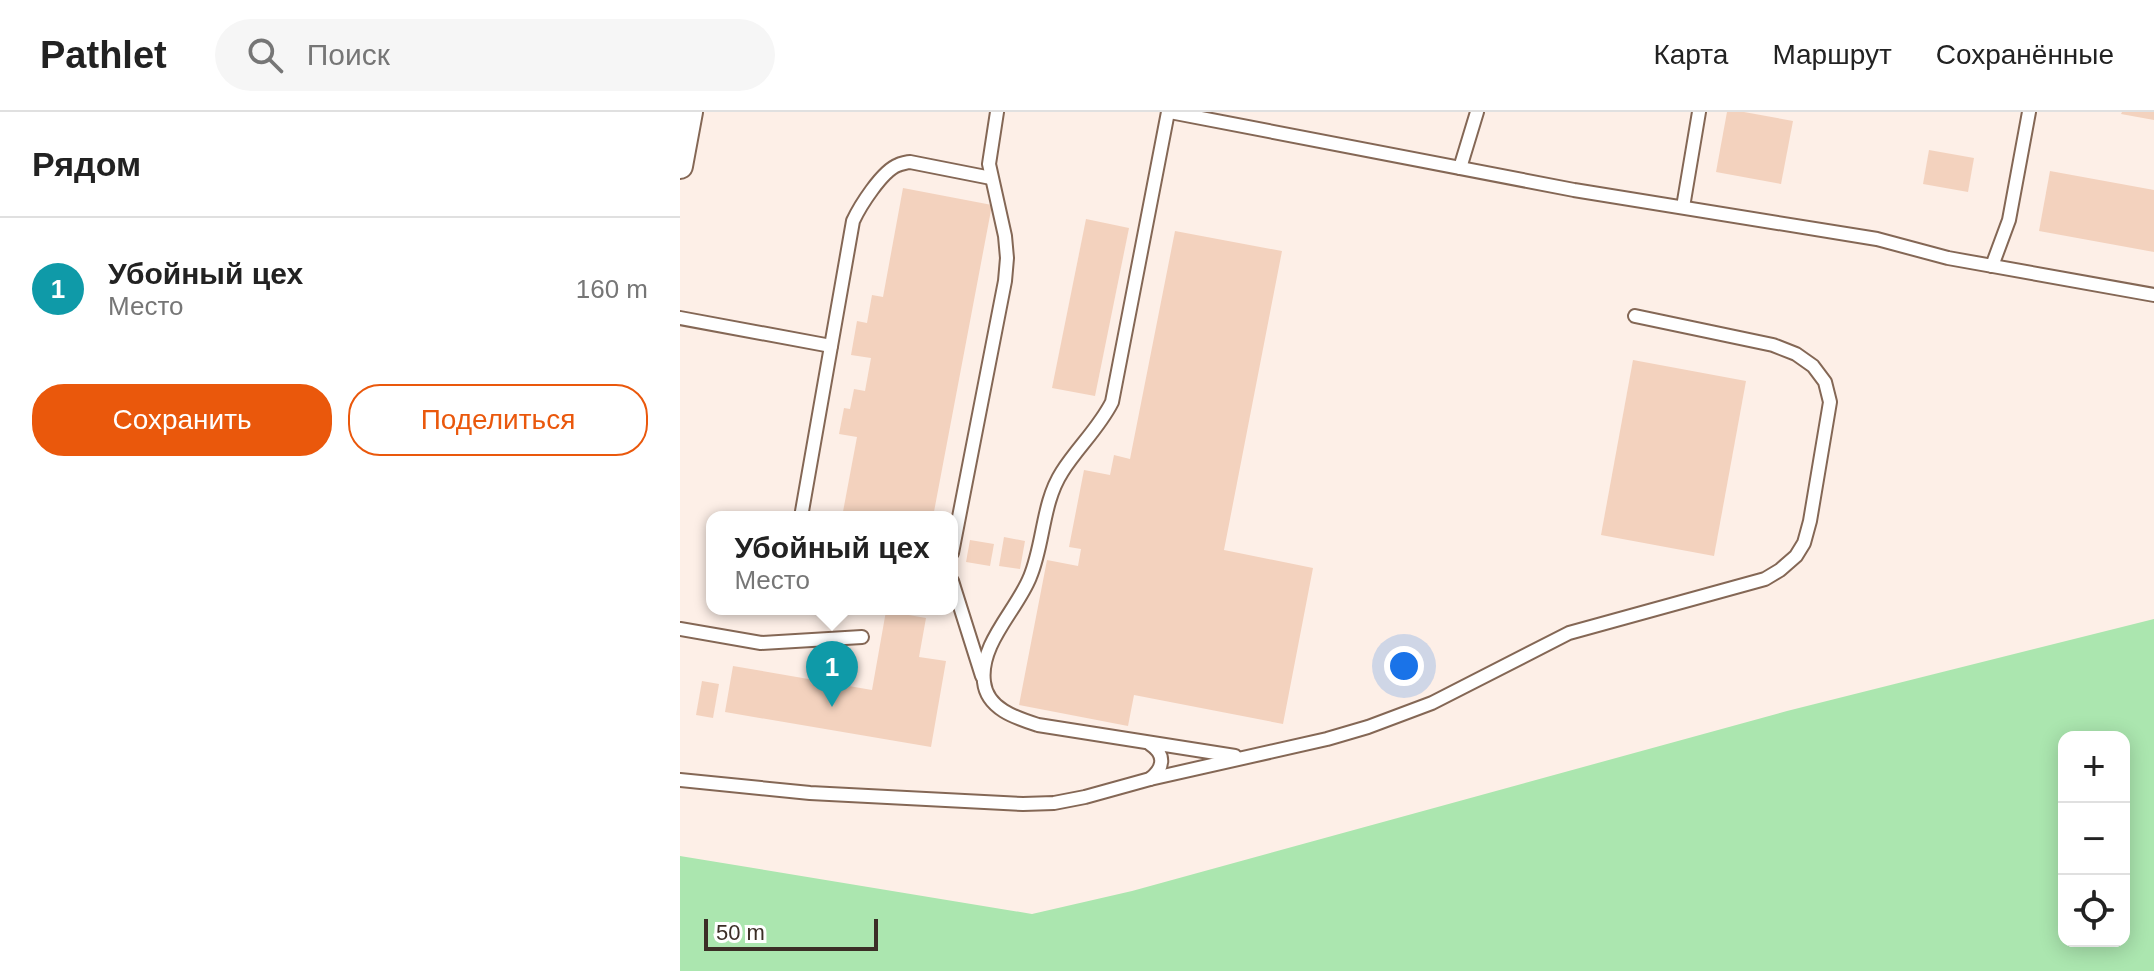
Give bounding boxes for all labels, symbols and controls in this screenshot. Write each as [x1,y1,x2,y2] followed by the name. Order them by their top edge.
[215,19,775,91] search box
[243,33,287,77] icon: search
[40,34,167,76] text: Pathlet
[307,38,390,71] text: Поиск
[1653,39,1728,70] text: Карта
[1772,39,1892,70] text: Маршрут
[1936,39,2114,70] text: Сохранённые
[32,145,141,183] text: Рядом
[108,257,303,290] text: Убойный цех
[51,274,65,304] text: 1
[576,274,648,304] text: 160 m
[108,291,184,321] text: Место
[32,384,332,456] button: Сохранить
[348,384,648,456] button: Поделиться
[706,511,958,615] popup
[734,531,930,564] text: Убойный цех
[734,565,810,595] text: Место
[806,641,858,707] pin: 1
[1384,646,1424,686] your location
[2058,731,2130,947] map controls
[2058,731,2130,803] button: +
[2058,803,2130,875] button: −
[2058,875,2130,947] button: locate
[704,915,878,951] scale bar
[716,920,765,945] text: 50 m

